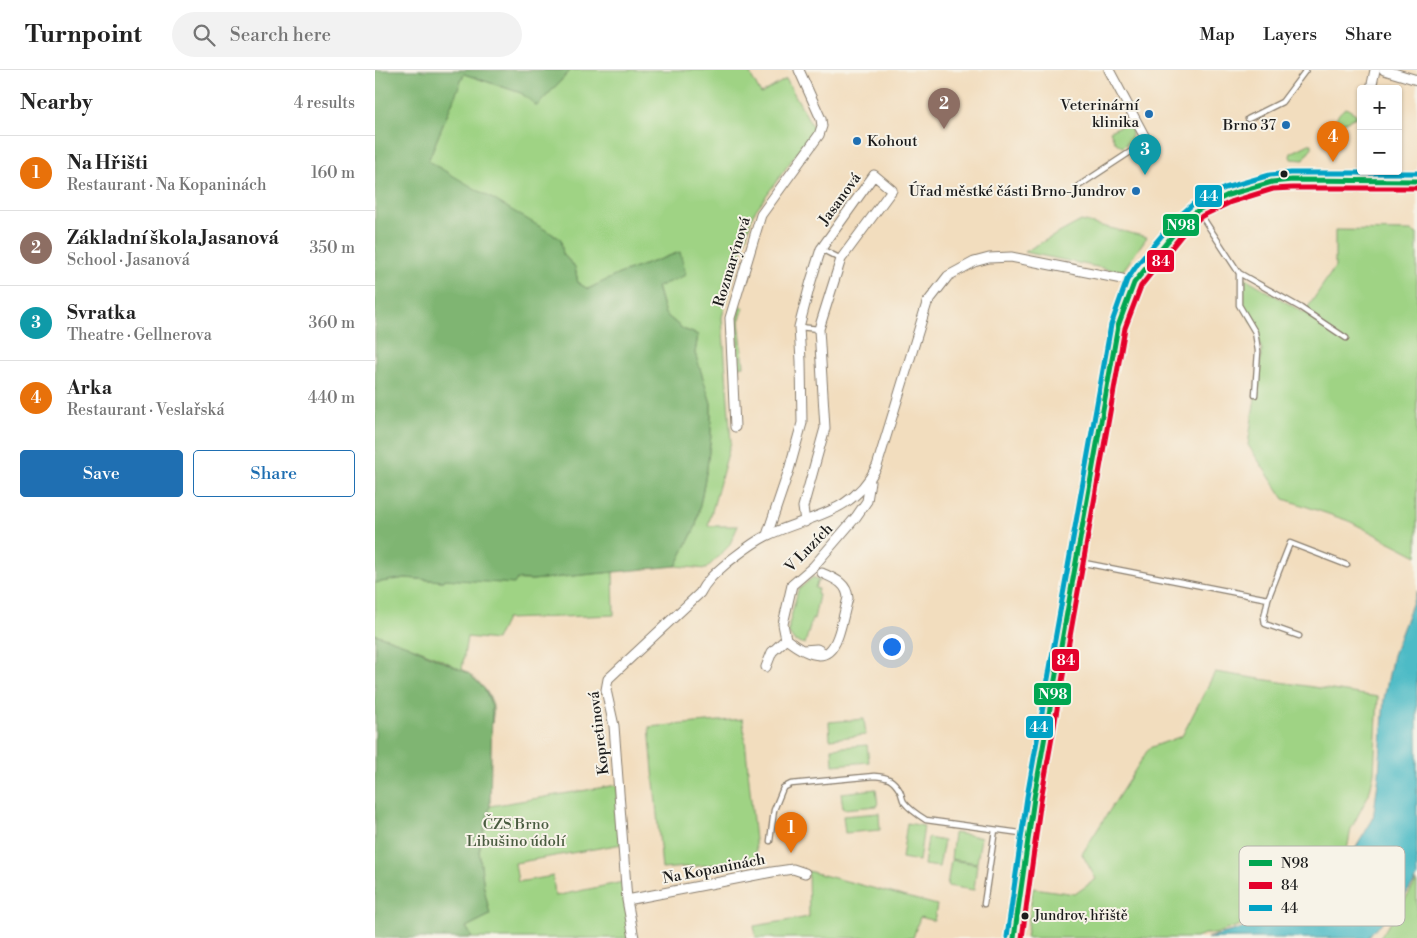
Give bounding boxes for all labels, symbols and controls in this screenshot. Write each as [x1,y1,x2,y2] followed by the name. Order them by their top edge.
[172,12,522,57] search box
[25,20,142,50] text: Turnpoint
[190,21,218,49] icon: search
[230,23,331,47] text: Search here
[1200,23,1235,46] text: Map
[1263,23,1317,46] text: Layers
[1345,23,1392,46] text: Share
[1357,85,1402,175] map controls
[1357,85,1402,130] button: +
[928,88,960,129] pin: 2
[20,90,93,116] text: Nearby
[294,93,355,113] text: 4 results
[1059,96,1140,132] place label: Veterinární klinika
[1143,108,1155,120] marker: Veterinární klinika
[1222,116,1276,135] place label: Brno 37
[1280,119,1292,131] marker: Brno 37
[1317,121,1349,162] pin: 4
[1357,130,1402,175] button: −
[867,132,918,151] place label: Kohout
[1129,134,1161,175] pin: 3
[851,135,863,147] marker: Kohout
[67,151,148,175] text: Na Hřišti
[32,163,40,183] text: 1
[311,163,355,183] text: 160 m
[814,169,866,230] street label: Jasanová
[1279,169,1289,179] unlabelled marker
[67,175,267,195] text: Restaurant · Na Kopaninách
[909,181,1127,201] place label: Úřad městké části Brno-Jundrov
[1194,184,1223,208] line badge: 44
[1130,185,1142,197] marker: Úřad městké části Brno-Jundrov
[1200,188,1218,206] text: 44
[1162,213,1200,237] line badge: N98
[709,214,755,309] street label: Rozmarýnová
[1167,217,1195,235] text: N98
[67,226,279,250] text: Základní škola Jasanová
[31,238,41,258] text: 2
[309,238,355,258] text: 350 m
[1146,249,1175,273] line badge: 84
[67,250,190,270] text: School · Jasanová
[1152,253,1170,271] text: 84
[67,301,136,325] text: Svratka
[31,313,41,333] text: 3
[309,313,355,333] text: 360 m
[67,325,212,345] text: Theatre · Gellnerova
[67,376,112,400] text: Arka
[31,388,41,408] text: 4
[308,388,355,408] text: 440 m
[67,400,225,420] text: Restaurant · Veslařská
[20,450,183,497] button: Save
[193,450,355,497] button: Share
[780,519,837,577] street label: V Luzích
[879,634,905,660] your location
[1051,648,1080,672] line badge: 84
[1057,652,1075,670] text: 84
[1033,682,1072,706] line badge: N98
[1039,686,1067,704] text: N98
[584,690,614,776] street label: Kopretinová
[1025,715,1054,739] line badge: 44
[1030,719,1048,737] text: 44
[775,812,807,853] pin: 1
[467,814,566,851] park label: ČZS Brno Libušino údolí
[1239,846,1405,926] legend
[661,850,767,888] street label: Na Kopaninách
[1281,855,1308,873] text: N98
[1281,877,1298,895] text: 84
[1281,900,1298,918] text: 44
[1033,907,1128,925] place label: Jundrov, hřiště
[1020,911,1030,921] marker: Jundrov, hřiště

